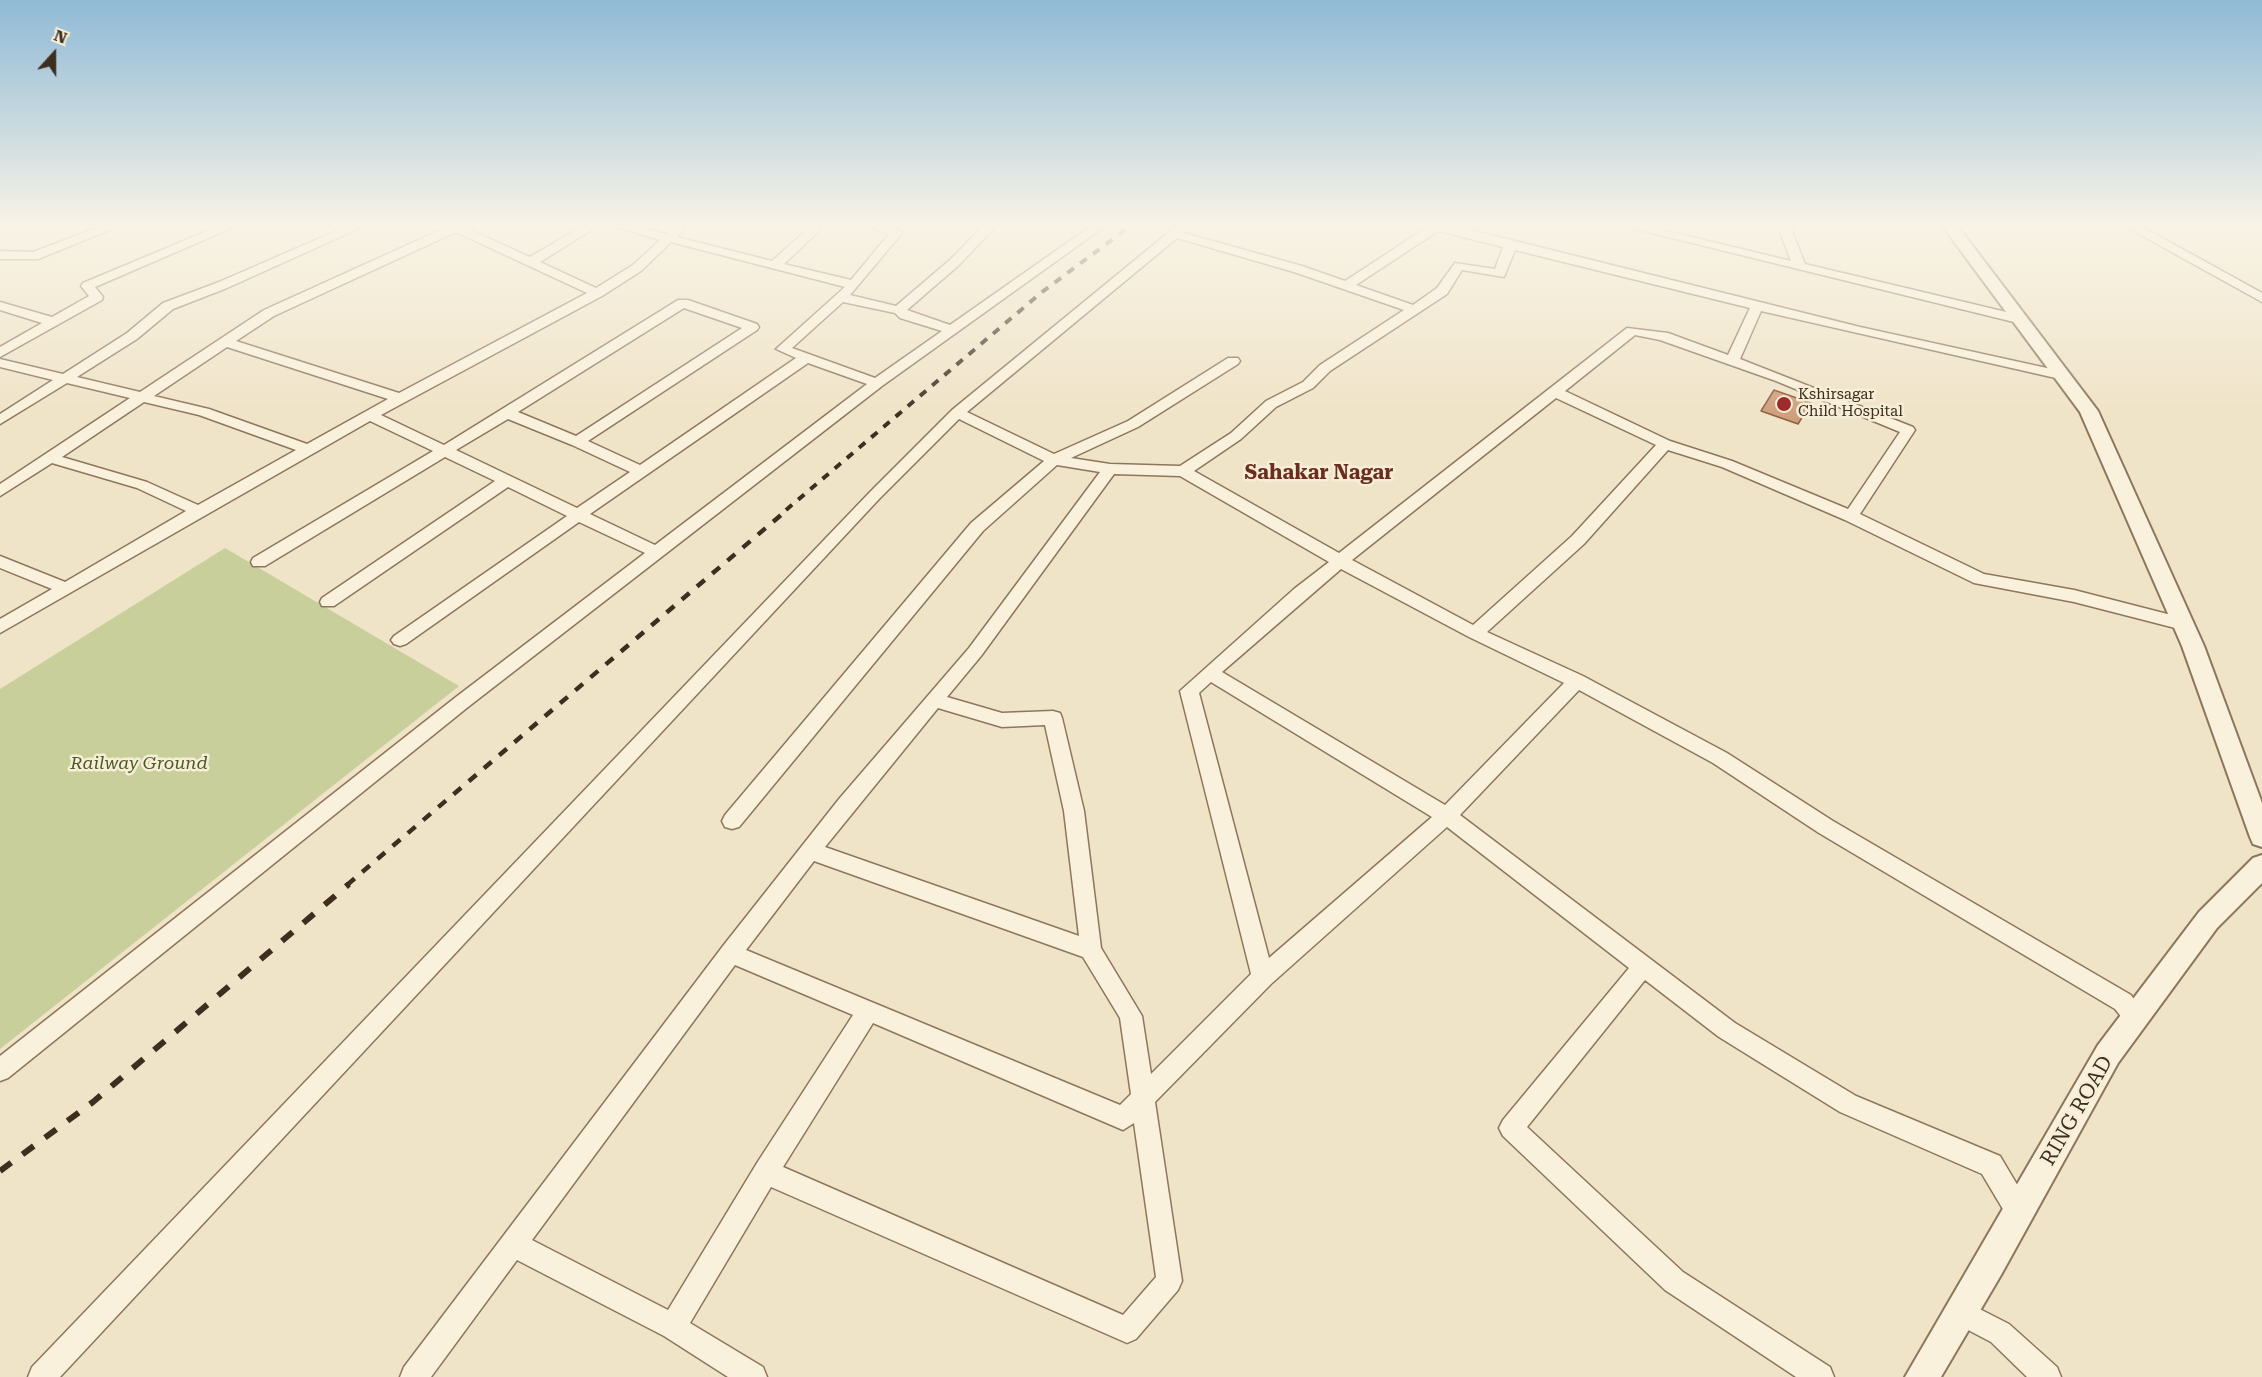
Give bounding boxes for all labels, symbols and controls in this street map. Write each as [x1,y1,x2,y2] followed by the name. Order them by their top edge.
[24,24,84,84] north arrow
[51,26,70,48] text: N
[1798,386,1903,421] place label: Kshirsagar Child Hospital
[1775,395,1793,413] marker: Kshirsagar Child Hospital
[1245,461,1393,485] district label: Sahakar Nagar
[70,753,208,775] park label: Railway Ground
[2035,1052,2119,1170] street label: RING ROAD

